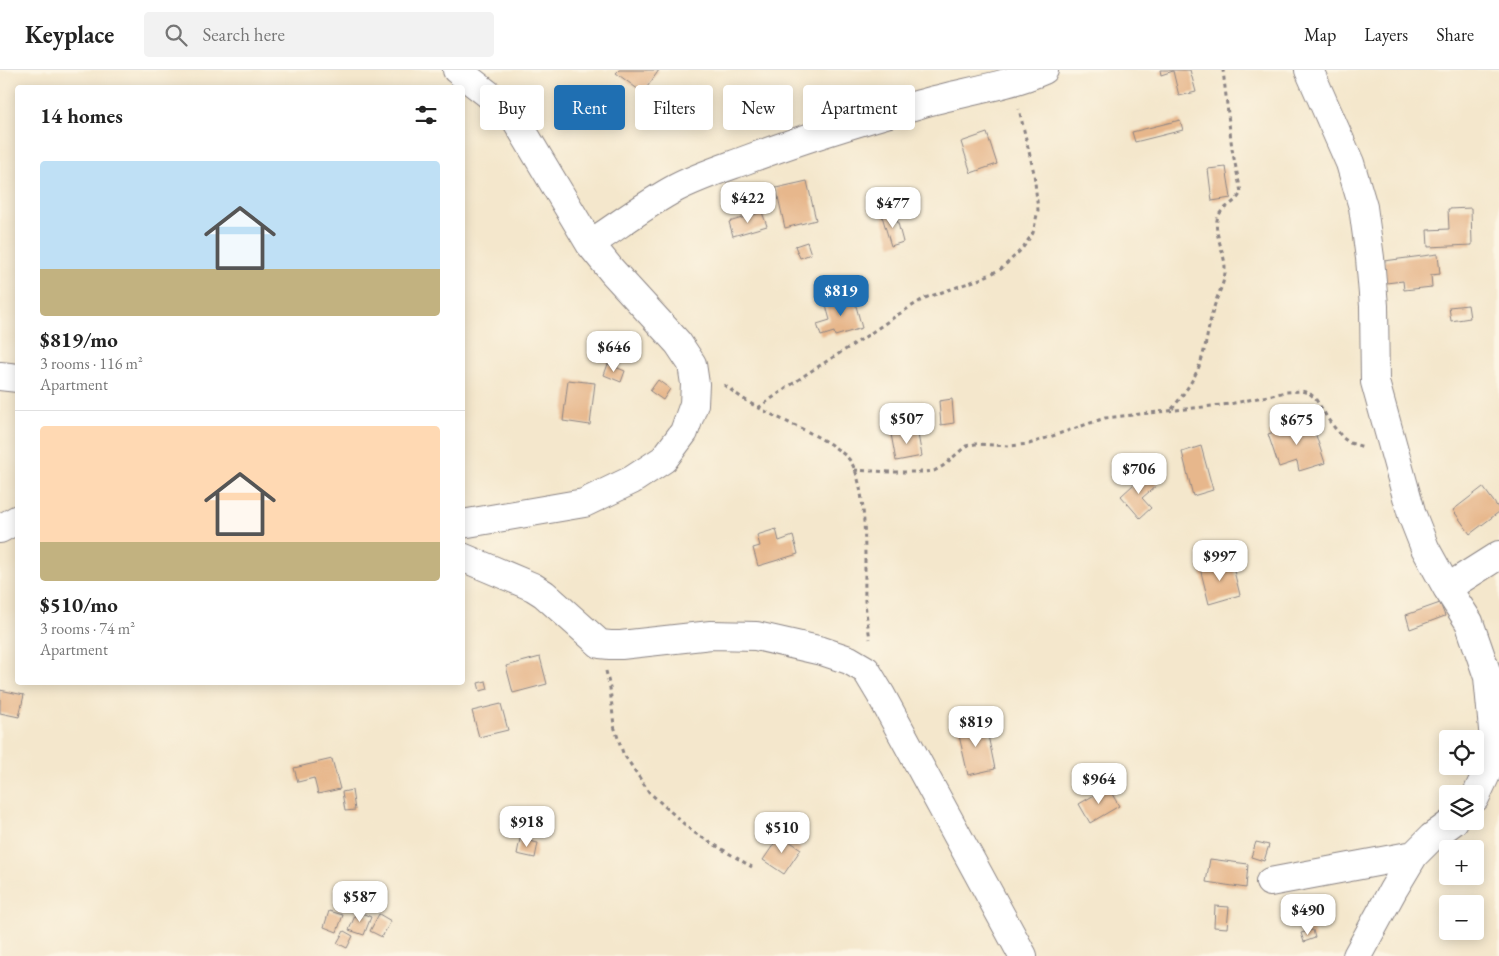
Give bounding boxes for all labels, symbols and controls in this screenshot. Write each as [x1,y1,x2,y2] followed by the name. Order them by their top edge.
[144,12,494,57] search box
[25,19,114,50] text: Keyplace
[162,21,190,49] icon: search
[202,22,285,47] text: Search here
[1304,23,1336,46] text: Map
[1364,23,1408,46] text: Layers
[1436,23,1474,46] text: Share
[480,85,544,130] chip: Buy
[554,85,625,130] chip: Rent
[635,85,713,130] chip: Filters
[723,85,793,130] chip: New
[803,85,915,130] chip: Apartment
[412,101,440,129] icon: filters
[40,102,123,129] text: 14 homes
[718,182,778,224] pin: $422
[863,186,923,229] pin: $477
[732,187,764,208] text: $422
[877,192,909,213] text: $477
[195,193,285,283] icon: home
[811,274,871,317] pin: $819
[825,280,857,301] text: $819
[40,326,118,353] text: $819/mo
[584,330,644,373] pin: $646
[598,336,630,357] text: $646
[40,353,143,374] text: 3 rooms · 116 m²
[40,374,108,395] text: Apartment
[877,402,937,445] pin: $507
[1267,404,1327,446] pin: $675
[891,408,923,429] text: $507
[1281,409,1313,430] text: $675
[1109,452,1169,495] pin: $706
[1123,458,1155,479] text: $706
[195,459,285,549] icon: home
[1190,540,1250,582] pin: $997
[1204,545,1236,566] text: $997
[40,591,118,618] text: $510/mo
[40,618,135,639] text: 3 rooms · 74 m²
[40,639,108,660] text: Apartment
[946,706,1006,748] pin: $819
[960,711,992,732] text: $819
[1439,730,1484,940] map controls
[1439,730,1484,775] button: locate
[1069,762,1129,805] pin: $964
[1083,768,1115,789] text: $964
[1439,785,1484,830] button: layers
[497,806,557,848] pin: $918
[511,811,543,832] text: $918
[752,812,812,854] pin: $510
[766,817,798,838] text: $510
[1439,840,1484,885] button: +
[330,880,390,923] pin: $587
[344,886,376,907] text: $587
[1278,894,1338,936] pin: $490
[1439,895,1484,940] button: −
[1292,899,1324,920] text: $490

